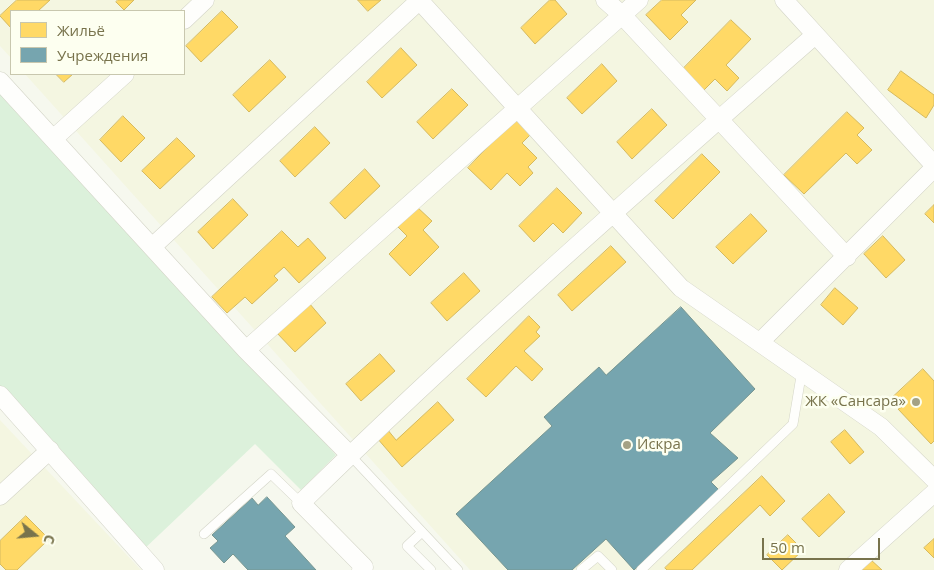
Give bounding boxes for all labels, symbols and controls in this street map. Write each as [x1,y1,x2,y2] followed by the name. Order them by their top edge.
[10,10,185,75] legend
[57,20,105,40] text: Жильё
[57,45,148,65] text: Учреждения
[805,393,906,411] place label: ЖК «Сансара»
[910,396,922,408] marker: ЖК «Сансара»
[637,436,681,454] place label: Искра
[621,439,633,451] marker: Искра
[10,510,60,560] north arrow
[764,528,882,560] scale bar
[39,532,60,547] text: С
[770,537,805,557] text: 50 m

